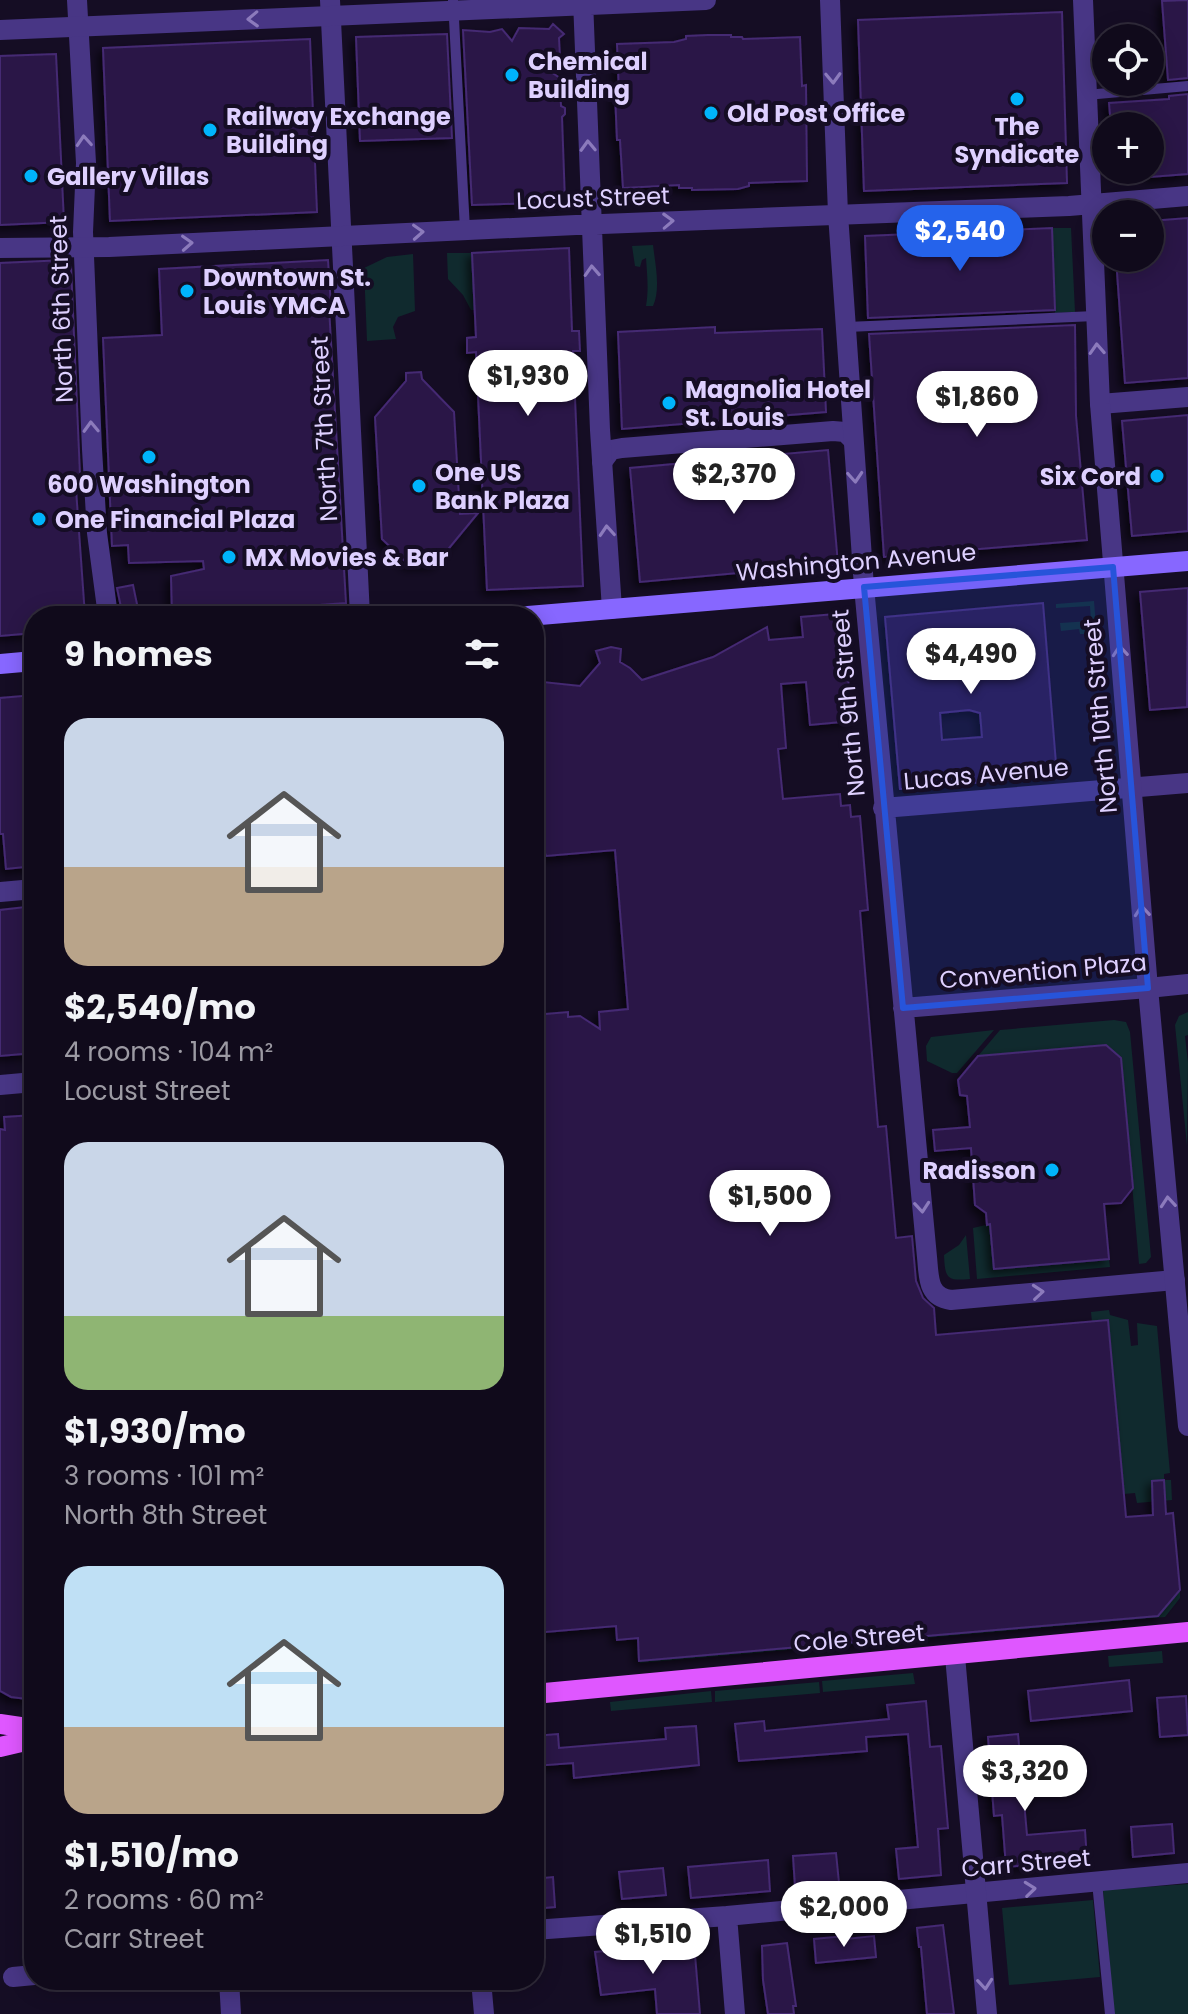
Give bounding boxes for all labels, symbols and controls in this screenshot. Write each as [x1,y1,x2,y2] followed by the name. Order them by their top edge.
[246,10,259,27] one-way arrow
[1092,24,1164,272] map controls
[1092,24,1164,96] button: locate
[528,45,648,106] place label: Chemical Building
[503,66,521,84] marker: Chemical Building
[824,72,841,85] one-way arrow
[1008,90,1026,108] marker: The Syndicate
[727,97,906,130] place label: Old Post Office
[226,100,451,161] place label: Railway Exchange Building
[702,104,720,122] marker: Old Post Office
[955,110,1080,171] place label: The Syndicate
[1092,112,1164,184] button: +
[201,121,219,139] marker: Railway Exchange Building
[76,134,93,147] one-way arrow
[579,139,596,152] one-way arrow
[47,160,210,193] place label: Gallery Villas
[22,167,40,185] marker: Gallery Villas
[516,179,670,217] street label: Locust Street
[1092,200,1164,272] button: −
[895,205,1025,273] pin: $2,540
[662,213,675,230] one-way arrow
[915,213,1005,249] text: $2,540
[41,215,81,403] street label: North 6th Street
[412,224,425,241] one-way arrow
[181,235,194,252] one-way arrow
[203,261,371,322] place label: Downtown St. Louis YMCA
[584,264,601,277] one-way arrow
[178,282,196,300] marker: Downtown St. Louis YMCA
[303,335,345,523] street label: North 7th Street
[1089,342,1106,355] one-way arrow
[463,350,593,418] pin: $1,930
[486,358,570,394] text: $1,930
[912,371,1042,439] pin: $1,860
[685,373,871,434] place label: Magnolia Hotel St. Louis
[935,379,1019,415] text: $1,860
[660,394,678,412] marker: Magnolia Hotel St. Louis
[82,420,99,433] one-way arrow
[140,448,158,466] marker: 600 Washington
[669,448,799,516] pin: $2,370
[435,456,570,517] place label: One US Bank Plaza
[691,456,777,492] text: $2,370
[1040,460,1141,493] place label: Six Cord
[1148,467,1166,485] marker: Six Cord
[47,468,251,501] place label: 600 Washington
[846,471,863,484] one-way arrow
[410,477,428,495] marker: One US Bank Plaza
[55,503,295,536] place label: One Financial Plaza
[30,510,48,528] marker: One Financial Plaza
[599,524,616,537] one-way arrow
[735,535,977,589] street label: Washington Avenue
[245,541,449,574] place label: MX Movies & Bar
[220,548,238,566] marker: MX Movies & Bar
[823,608,873,798] street label: North 9th Street
[1075,617,1125,815] street label: North 10th Street
[906,628,1036,696] pin: $4,490
[64,630,213,678] text: 9 homes
[460,632,504,676] icon: filters
[925,636,1017,672] text: $4,490
[1112,644,1129,657] one-way arrow
[902,750,1070,798] street label: Lucas Avenue
[212,770,356,914] icon: home
[1134,904,1151,917] one-way arrow
[938,946,1148,996] street label: Convention Plaza
[64,983,256,1031] text: $2,540/mo
[64,1034,273,1070] text: 4 rooms · 104 m²
[64,1073,230,1109] text: Locust Street
[922,1154,1036,1187] place label: Radisson
[1043,1161,1061,1179] marker: Radisson
[705,1170,835,1238] pin: $1,500
[727,1178,813,1214] text: $1,500
[212,1194,356,1338] icon: home
[1159,1195,1176,1208] one-way arrow
[913,1201,930,1214] one-way arrow
[1032,1284,1045,1301] one-way arrow
[64,1407,246,1455] text: $1,930/mo
[64,1458,264,1494] text: 3 rooms · 101 m²
[64,1497,267,1533] text: North 8th Street
[792,1616,926,1660] street label: Cole Street
[212,1618,356,1762] icon: home
[960,1745,1090,1813] pin: $3,320
[981,1753,1069,1789] text: $3,320
[64,1831,239,1879] text: $1,510/mo
[960,1841,1092,1885] street label: Carr Street
[1024,1880,1037,1897] one-way arrow
[779,1881,909,1949] pin: $2,000
[64,1882,264,1918] text: 2 rooms · 60 m²
[799,1889,889,1925] text: $2,000
[588,1908,718,1976] pin: $1,510
[614,1916,692,1952] text: $1,510
[64,1921,204,1957] text: Carr Street
[976,1978,993,1991] one-way arrow

